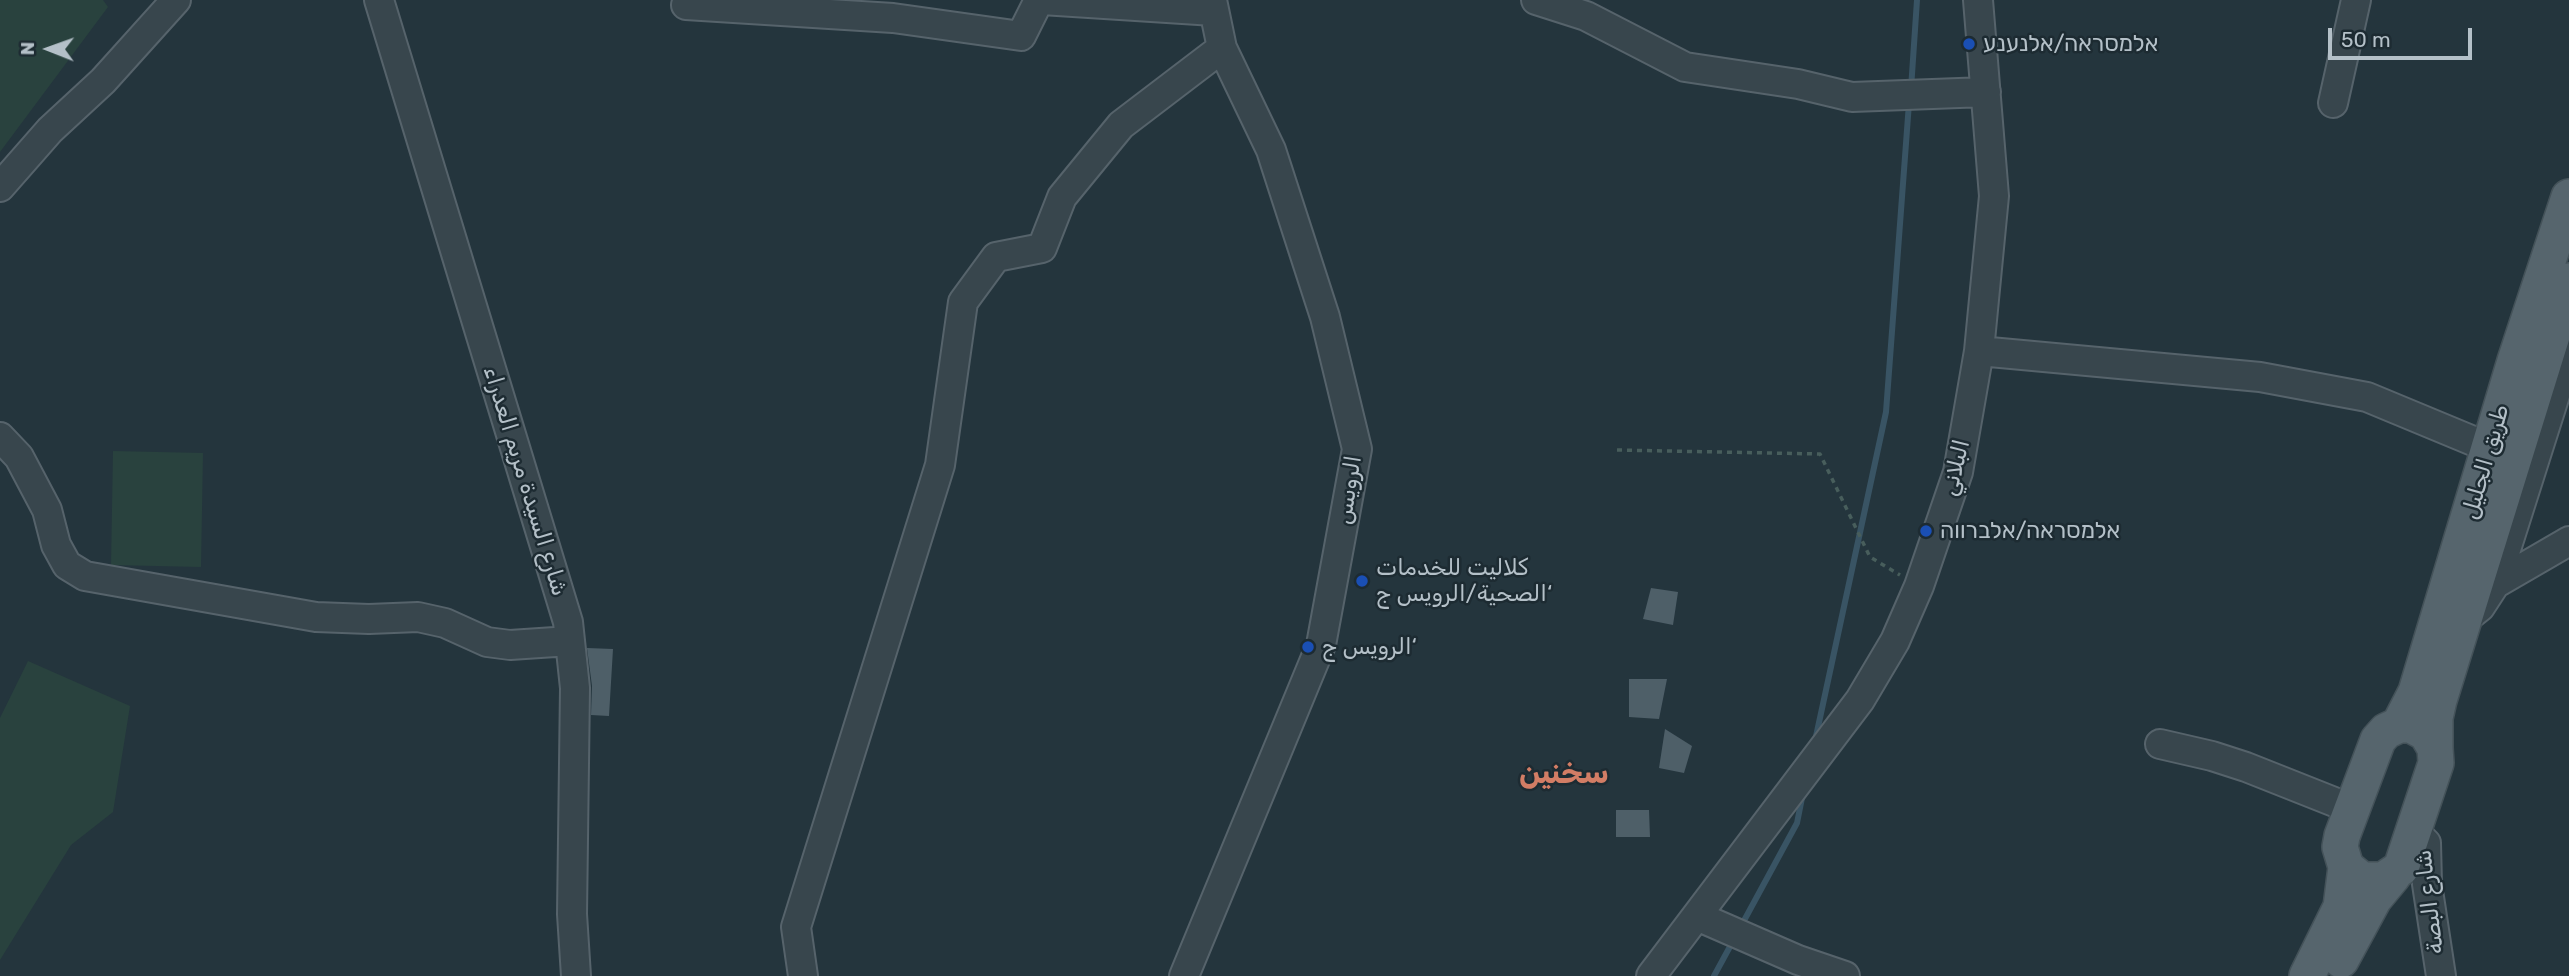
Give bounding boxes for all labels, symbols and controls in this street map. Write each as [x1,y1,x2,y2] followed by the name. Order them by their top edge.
[14,14,84,84] north arrow
[2331,14,2474,58] scale bar
[2341,27,2391,52] text: 50 m
[1983,30,2158,58] place label: אלמסראה/אלנענע
[1961,36,1977,52] marker: אלמסראה/אלנענע
[16,42,39,56] text: N
[477,363,573,599] street label: شارع السيدة مريم العدراء
[2456,401,2516,523] street label: طريق الجليل
[1936,437,1976,499] street label: البلاني
[1330,454,1368,526] street label: الرويس
[1940,517,2120,545] place label: אלמסראה/אלברווה
[1918,523,1934,539] marker: אלמסראה/אלברווה
[1376,554,1552,608] place label: كلاليت للخدمات الصحية/الرويس ج‘
[1354,573,1370,589] marker: كلاليت للخدمات الصحية/الرويس ج‘
[1322,633,1417,661] place label: الرويس ج‘
[1300,639,1316,655] marker: الرويس ج‘
[1519,756,1609,792] district label: سخنين
[2410,848,2450,956] street label: شارع البصة

